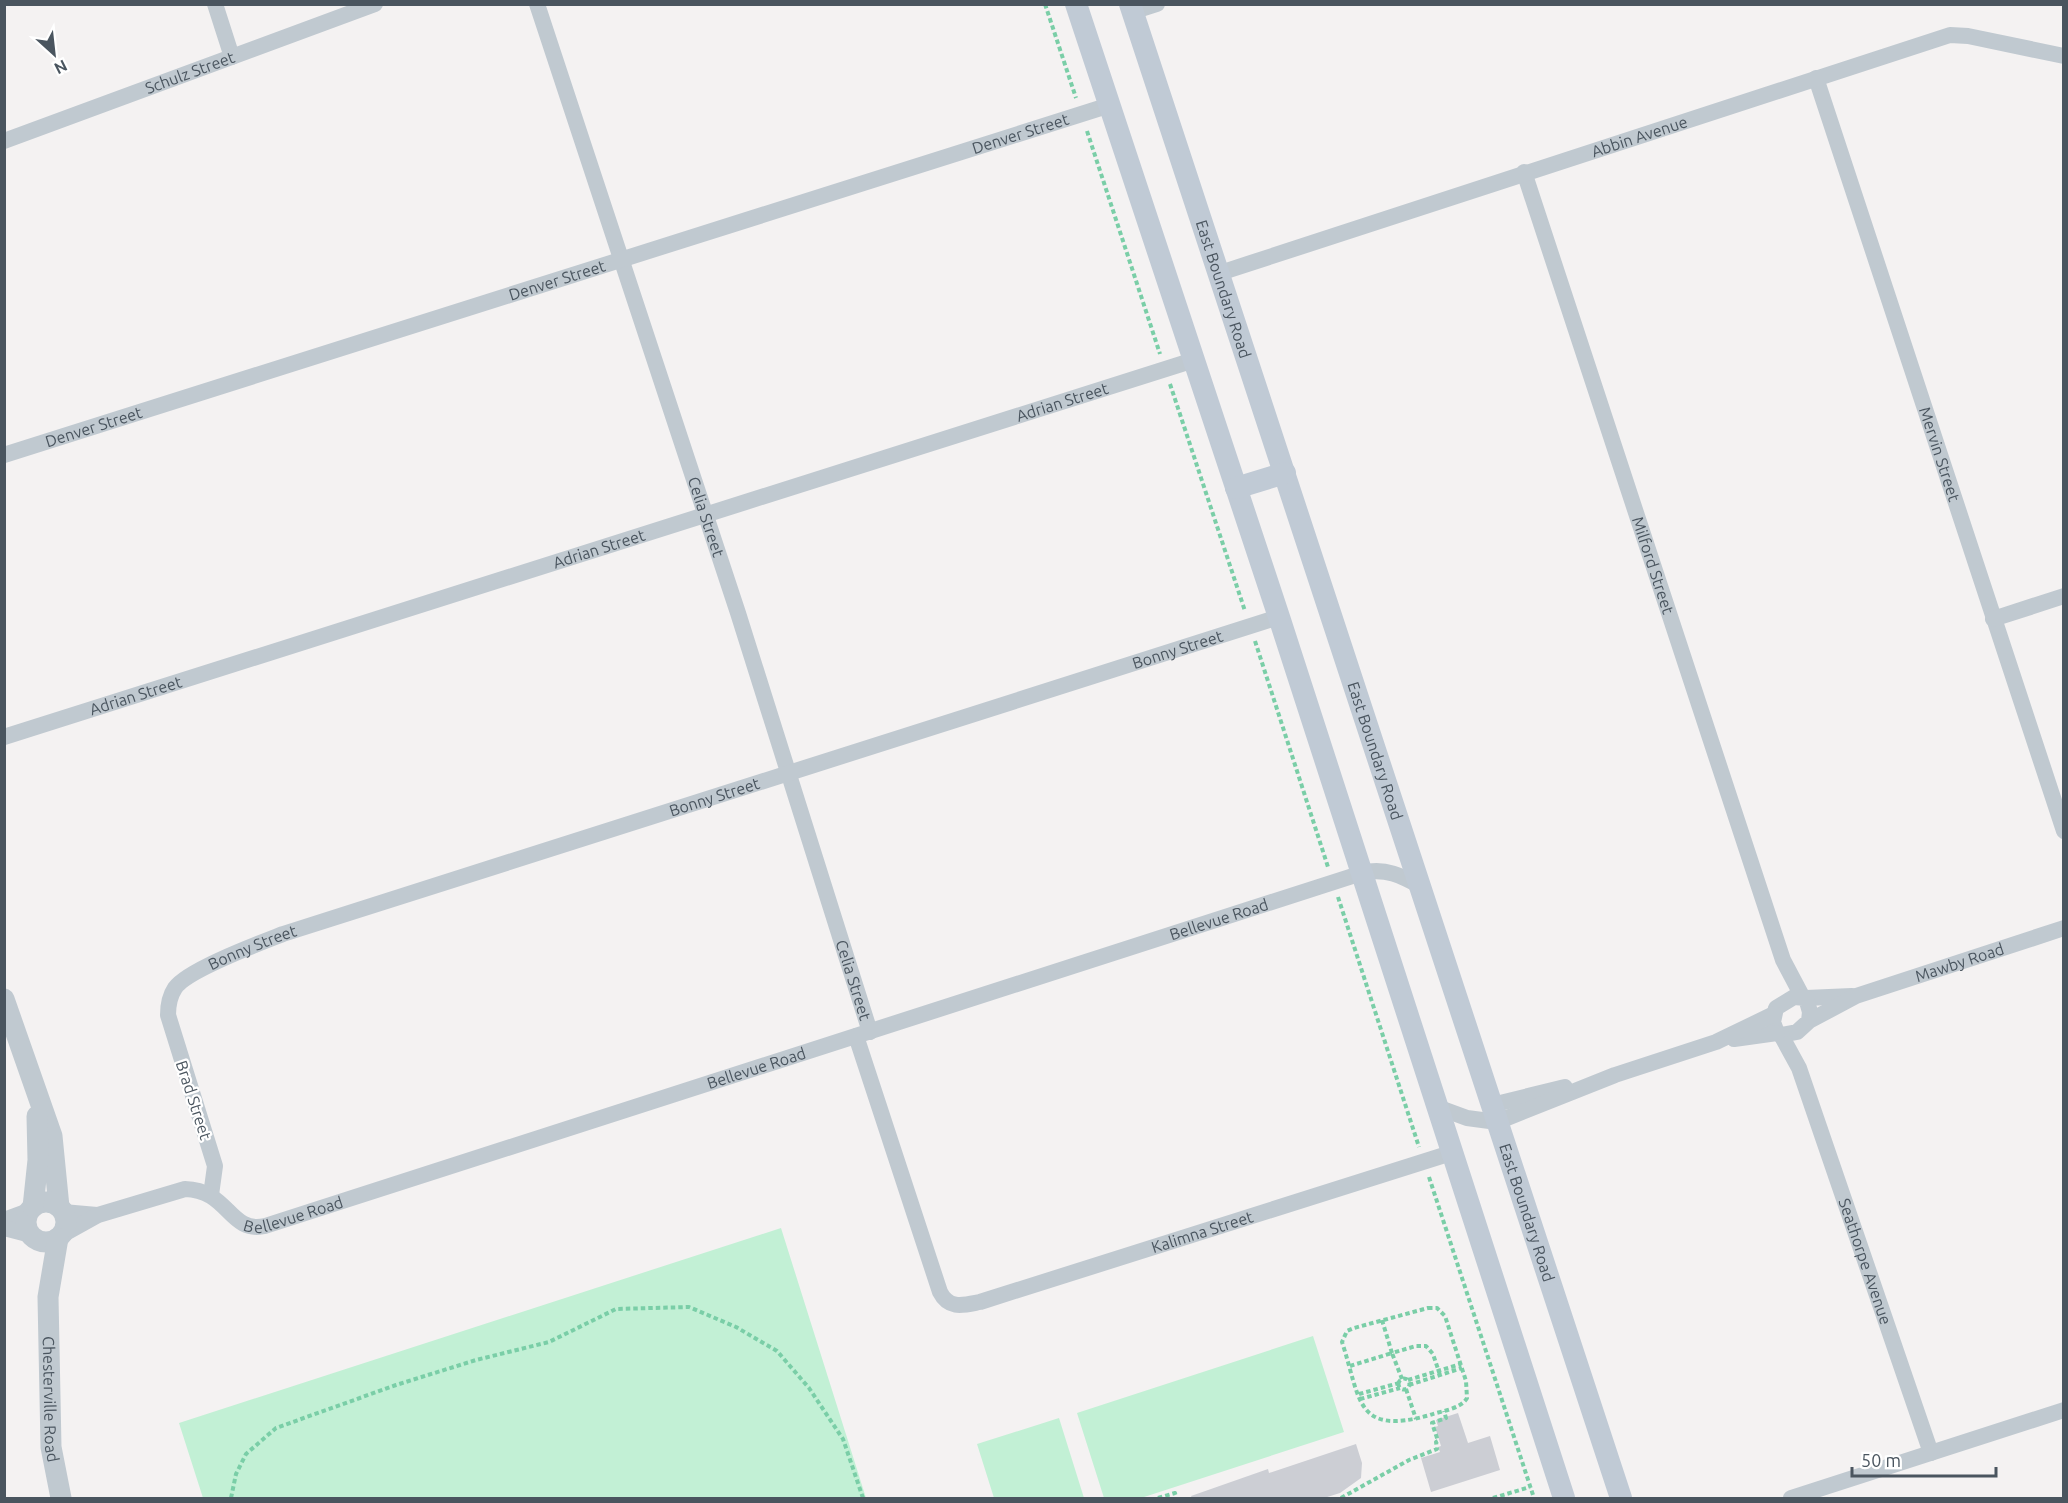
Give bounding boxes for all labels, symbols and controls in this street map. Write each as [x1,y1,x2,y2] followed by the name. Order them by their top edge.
[24,24,84,84] north arrow
[142,47,238,97] street label: Schulz Street
[51,57,70,78] text: N
[970,109,1072,157] street label: Denver Street
[1589,112,1690,160] street label: Abbin Avenue
[1193,218,1255,360] street label: East Boundary Road
[506,256,608,304] street label: Denver Street
[1014,379,1111,425] street label: Adrian Street
[43,403,145,450] street label: Denver Street
[1916,405,1964,504] street label: Mervin Street
[685,474,728,560] street label: Celia Street
[1629,514,1678,617] street label: Milford Street
[551,525,648,572] street label: Adrian Street
[1130,626,1226,672] street label: Bonny Street
[87,672,184,718] street label: Adrian Street
[1344,679,1406,822] street label: East Boundary Road
[667,774,762,820] street label: Bonny Street
[1167,895,1270,943] street label: Bellevue Road
[205,921,299,973] street label: Bonny Street
[832,937,875,1023] street label: Celia Street
[1913,939,2006,985] street label: Mawby Road
[705,1044,808,1092] street label: Bellevue Road
[173,1058,215,1143] street label: Brad Street
[1496,1141,1558,1284] street label: East Boundary Road
[242,1193,345,1236] street label: Bellevue Road
[1835,1196,1895,1327] street label: Seathorpe Avenue
[1149,1207,1256,1256] street label: Kalimna Street
[40,1336,63,1463] street label: Chesterville Road
[1852,1440,1996,1478] scale bar
[1861,1450,1901,1470] text: 50 m

